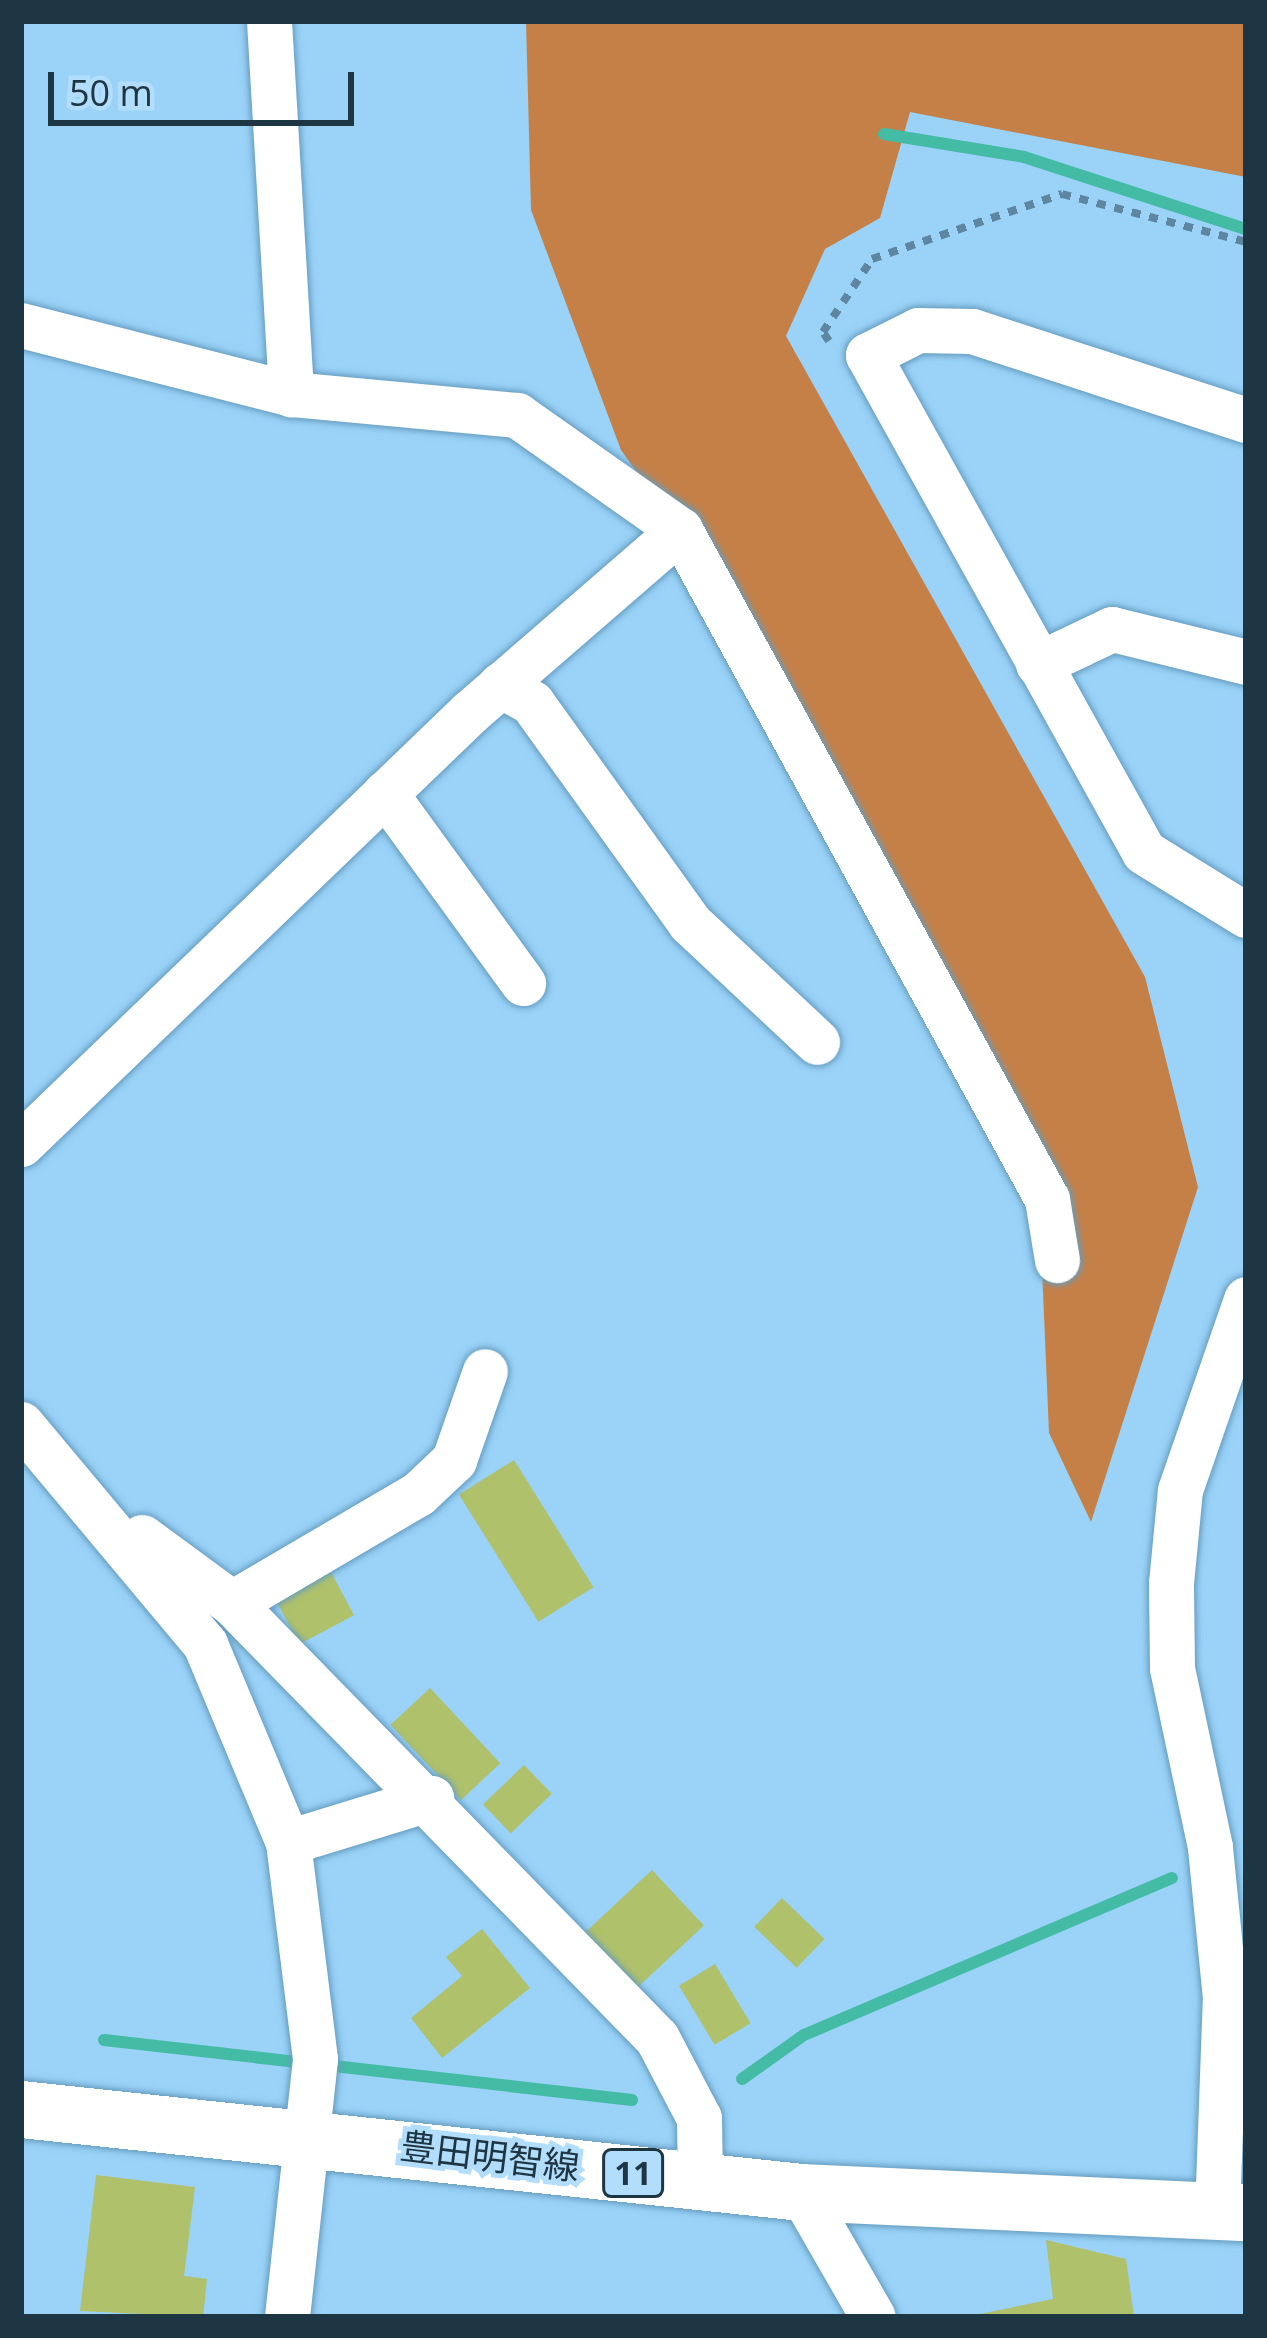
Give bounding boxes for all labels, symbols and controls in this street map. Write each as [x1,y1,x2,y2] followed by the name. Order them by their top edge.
[54,48,360,122] scale bar
[69,68,153,117] text: 50 m
[398,2124,582,2188] street label: 豊田明智線
[600,2146,666,2200] road number: 11

